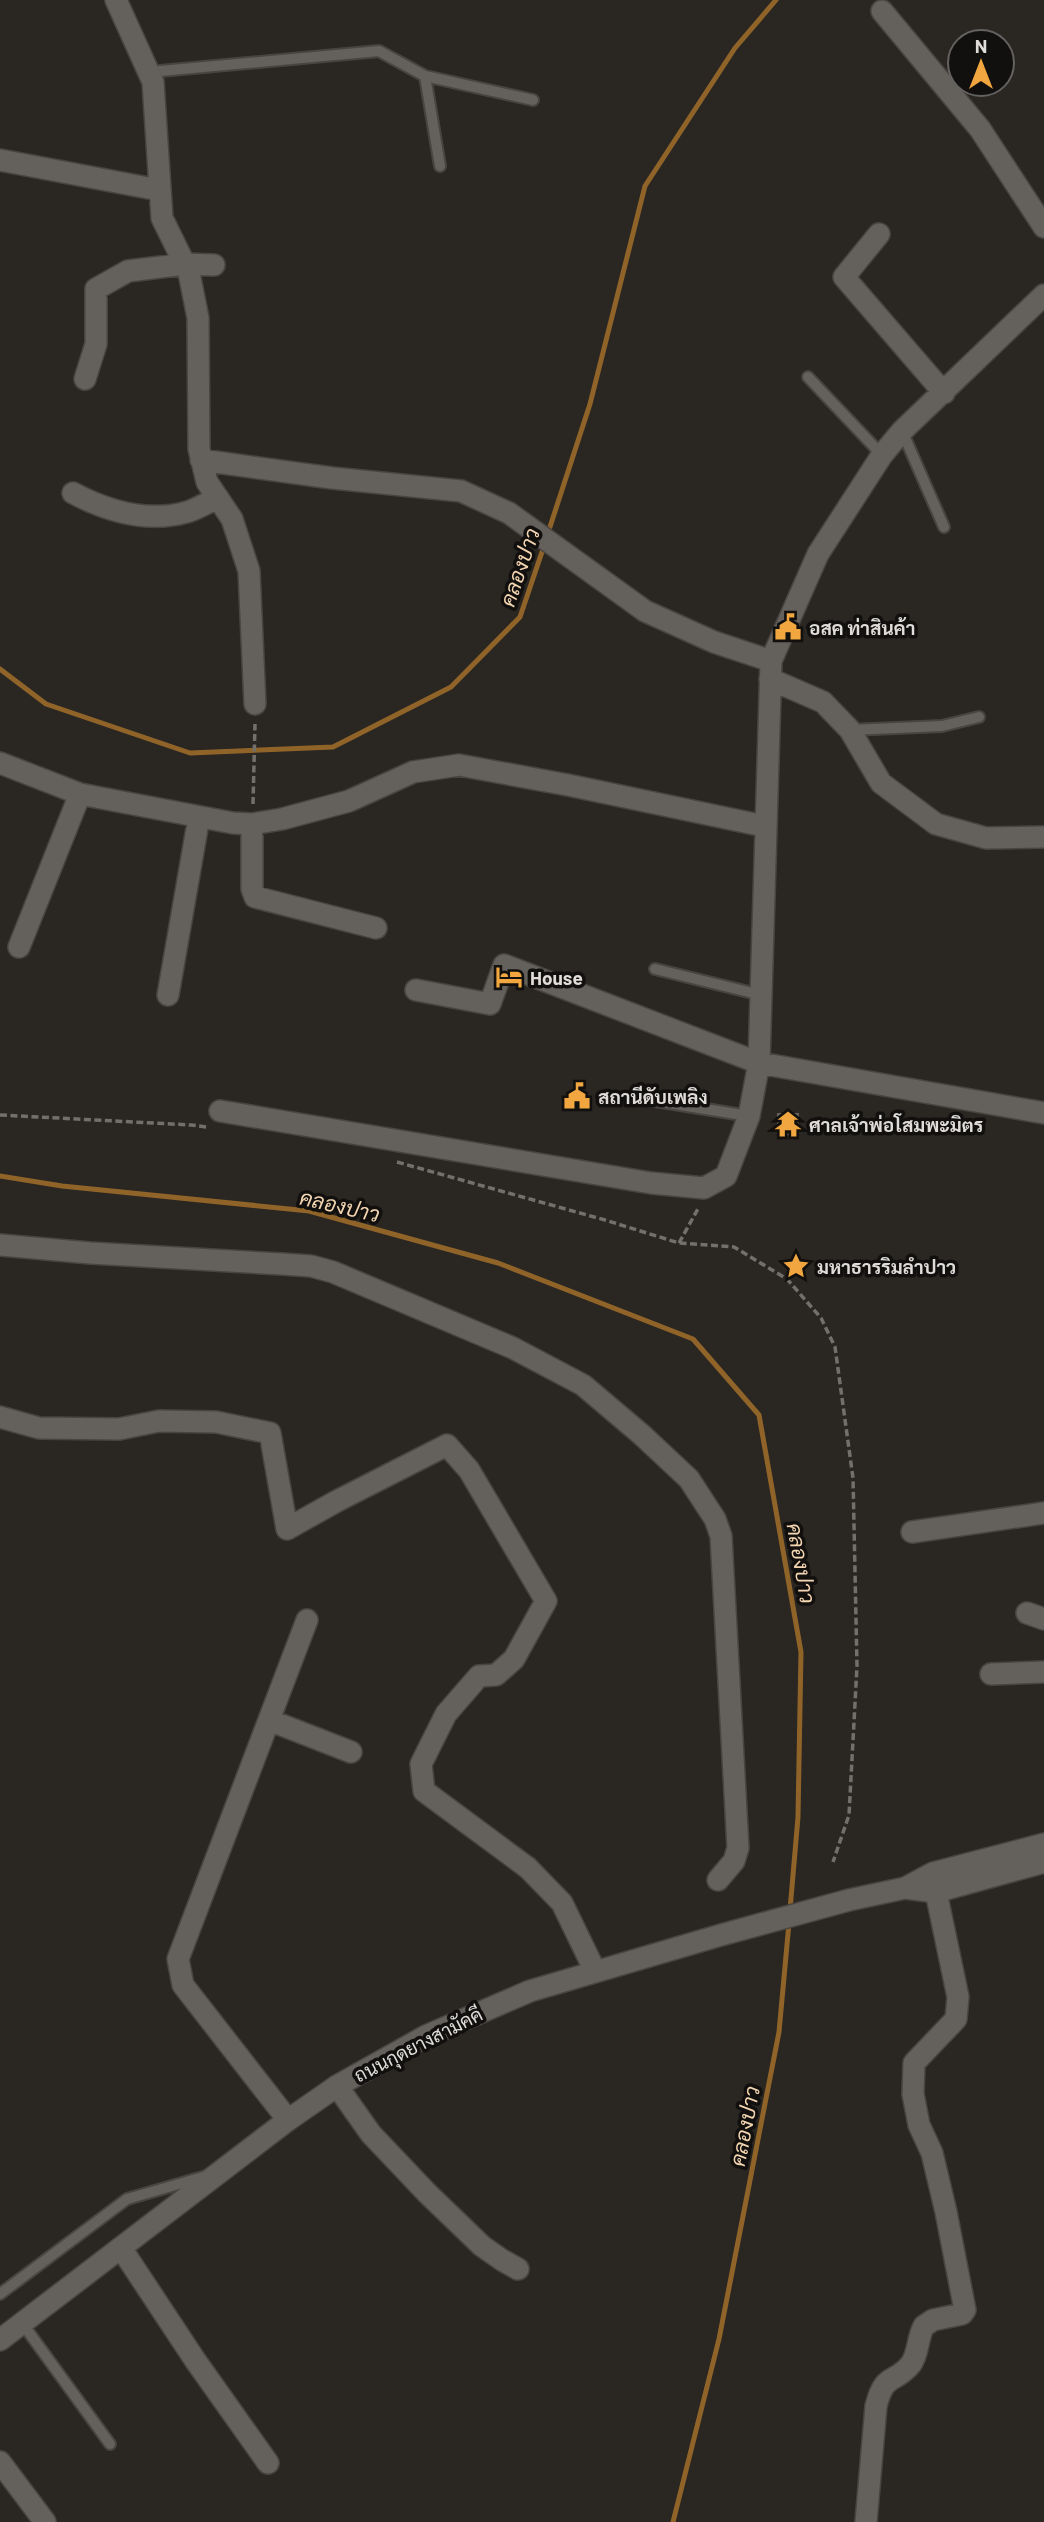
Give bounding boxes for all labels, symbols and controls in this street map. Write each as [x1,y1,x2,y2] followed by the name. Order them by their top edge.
[946,28,1016,98] north arrow
[975,34,987,57] text: N
[494,524,544,610] water label: คลองปาว
[773,612,803,642] public building icon: อสค ท่าสินค้า
[809,616,915,639] place label: อสค ท่าสินค้า
[494,962,524,992] hotel icon: House
[530,966,583,989] place label: House
[562,1081,592,1111] public building icon: สถานีดับเพลิง
[598,1085,708,1108] place label: สถานีดับเพลิง
[773,1109,803,1139] temple icon: ศาลเจ้าพ่อโสมพะมิตร
[809,1113,983,1136] place label: ศาลเจ้าพ่อโสมพะมิตร
[298,1184,382,1226] water label: คลองปาว
[781,1251,811,1281] place icon: มหาธารริมลำปาว
[817,1255,956,1278] place label: มหาธารริมลำปาว
[783,1521,821,1605] water label: คลองปาว
[350,2002,487,2088] street label: ถนนกุดยางสามัคคี
[724,2084,764,2168] water label: คลองปาว

